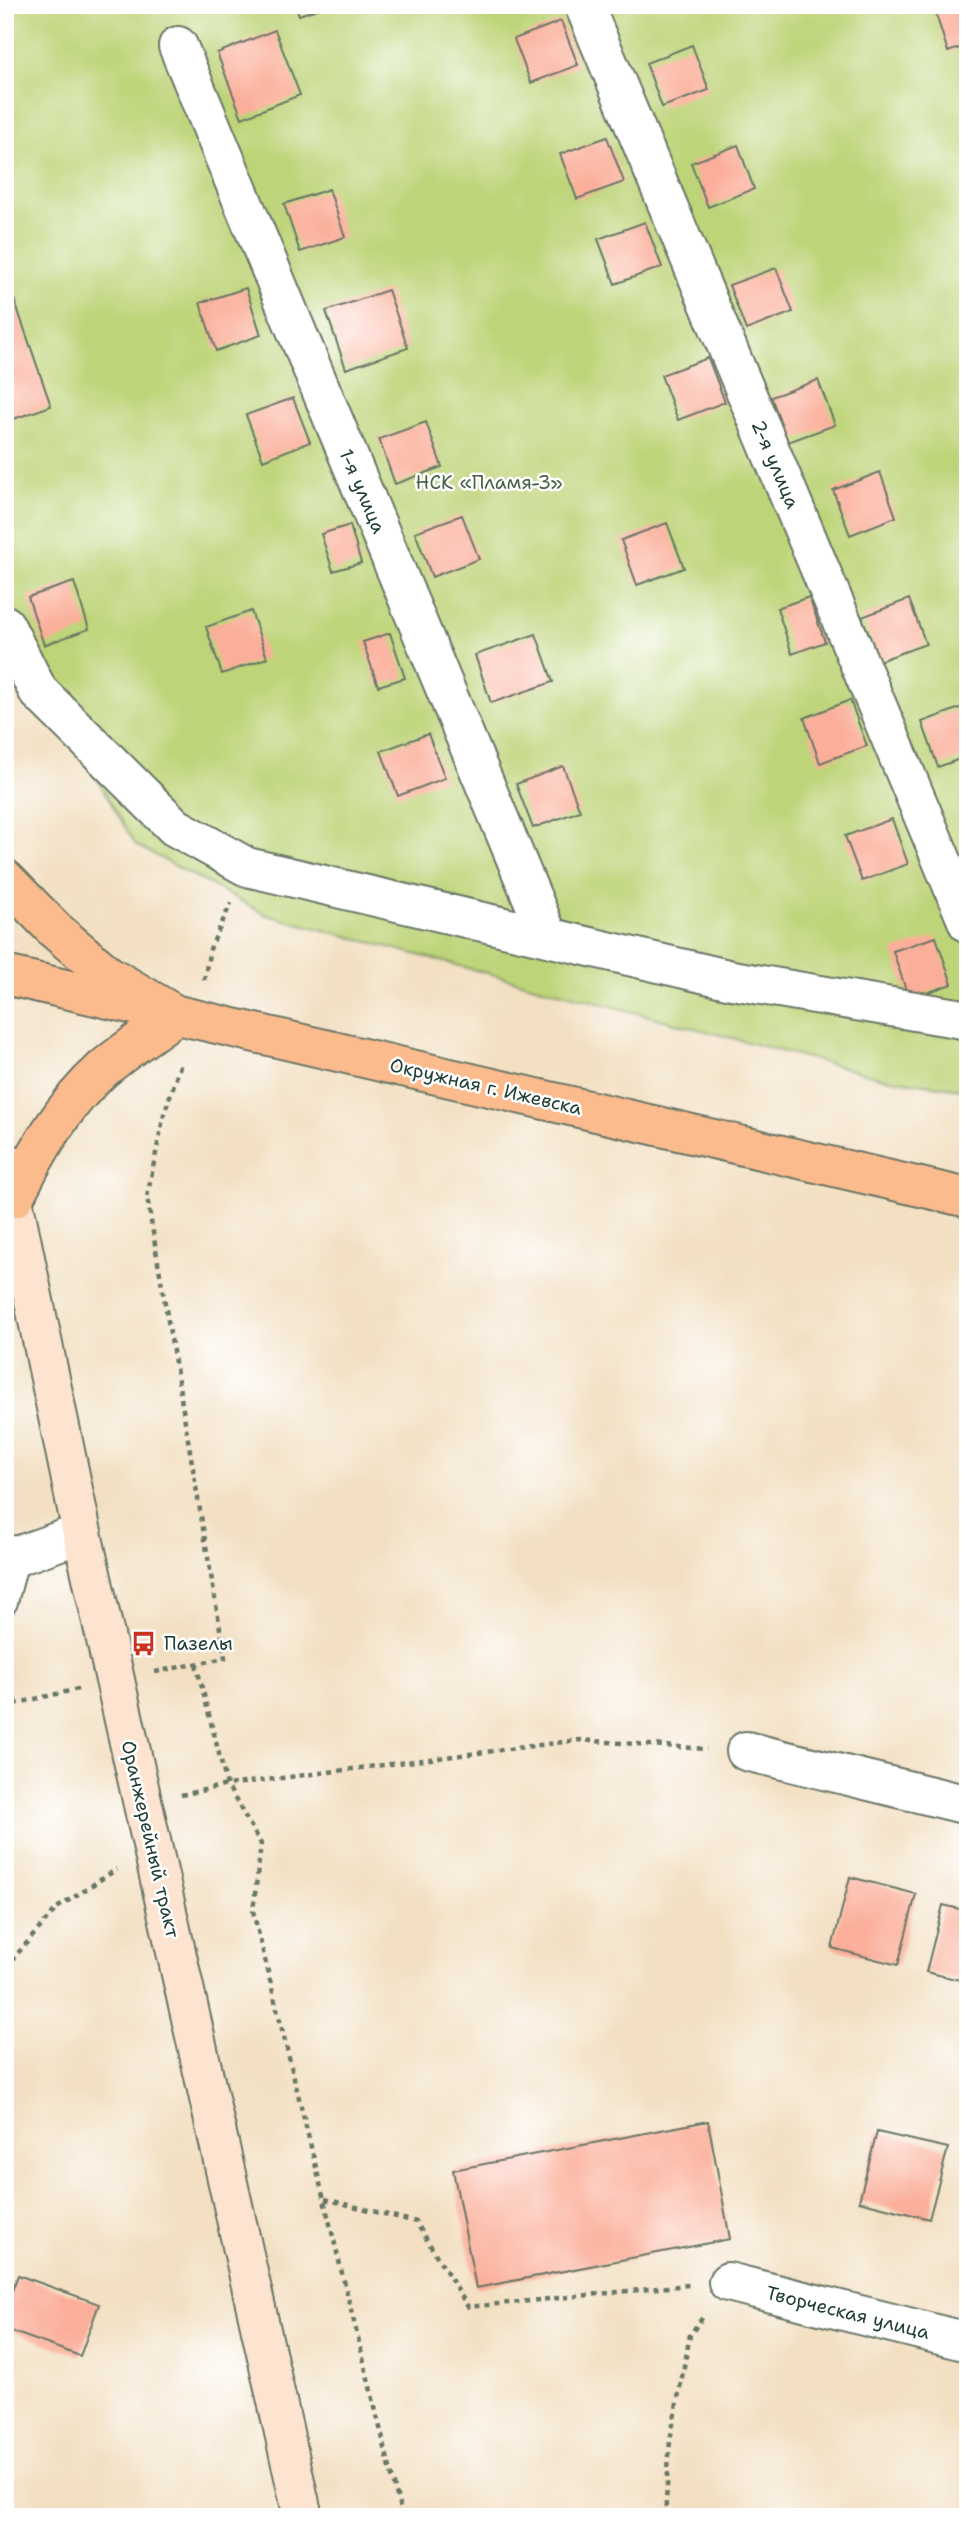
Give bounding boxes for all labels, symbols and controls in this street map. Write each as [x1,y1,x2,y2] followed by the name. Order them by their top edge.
[746,416,805,513] street label: 2-я улица
[334,445,392,537] street label: 1-я улица
[416,470,562,495] park label: НСК «Пламя-3»
[387,1052,585,1121] street label: Окружная г. Ижевска
[130,1629,158,1657] bus stop icon: Пазелы
[164,1631,233,1656] place label: Пазелы
[116,1738,185,1940] street label: Оранжерейный тракт
[764,2280,932,2345] street label: Творческая улица

